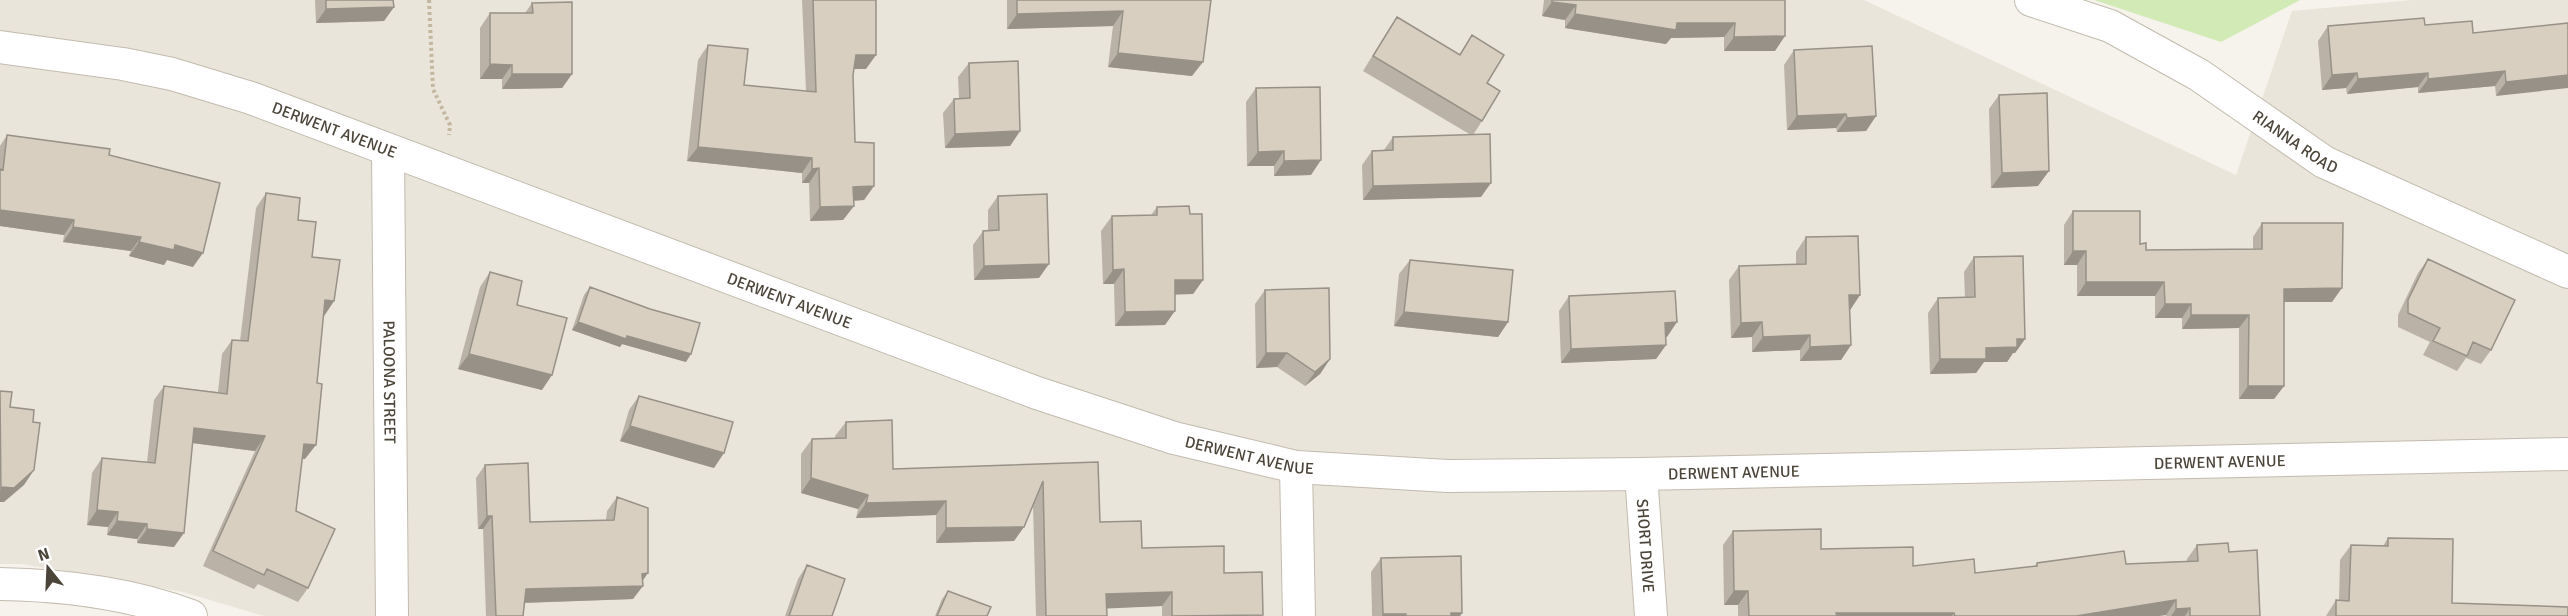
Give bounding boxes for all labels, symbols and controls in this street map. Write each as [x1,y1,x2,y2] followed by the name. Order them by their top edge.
[269,98,399,163] street label: DERWENT AVENUE
[2248,106,2341,178] street label: RIANNA ROAD
[724,269,854,334] street label: DERWENT AVENUE
[378,320,400,444] street label: PALOONA STREET
[1183,432,1314,479] street label: DERWENT AVENUE
[2154,451,2286,474] street label: DERWENT AVENUE
[1668,462,1800,484] street label: DERWENT AVENUE
[1632,498,1658,593] street label: SHORT DRIVE
[18,538,78,598] north arrow
[35,543,52,566] text: N

